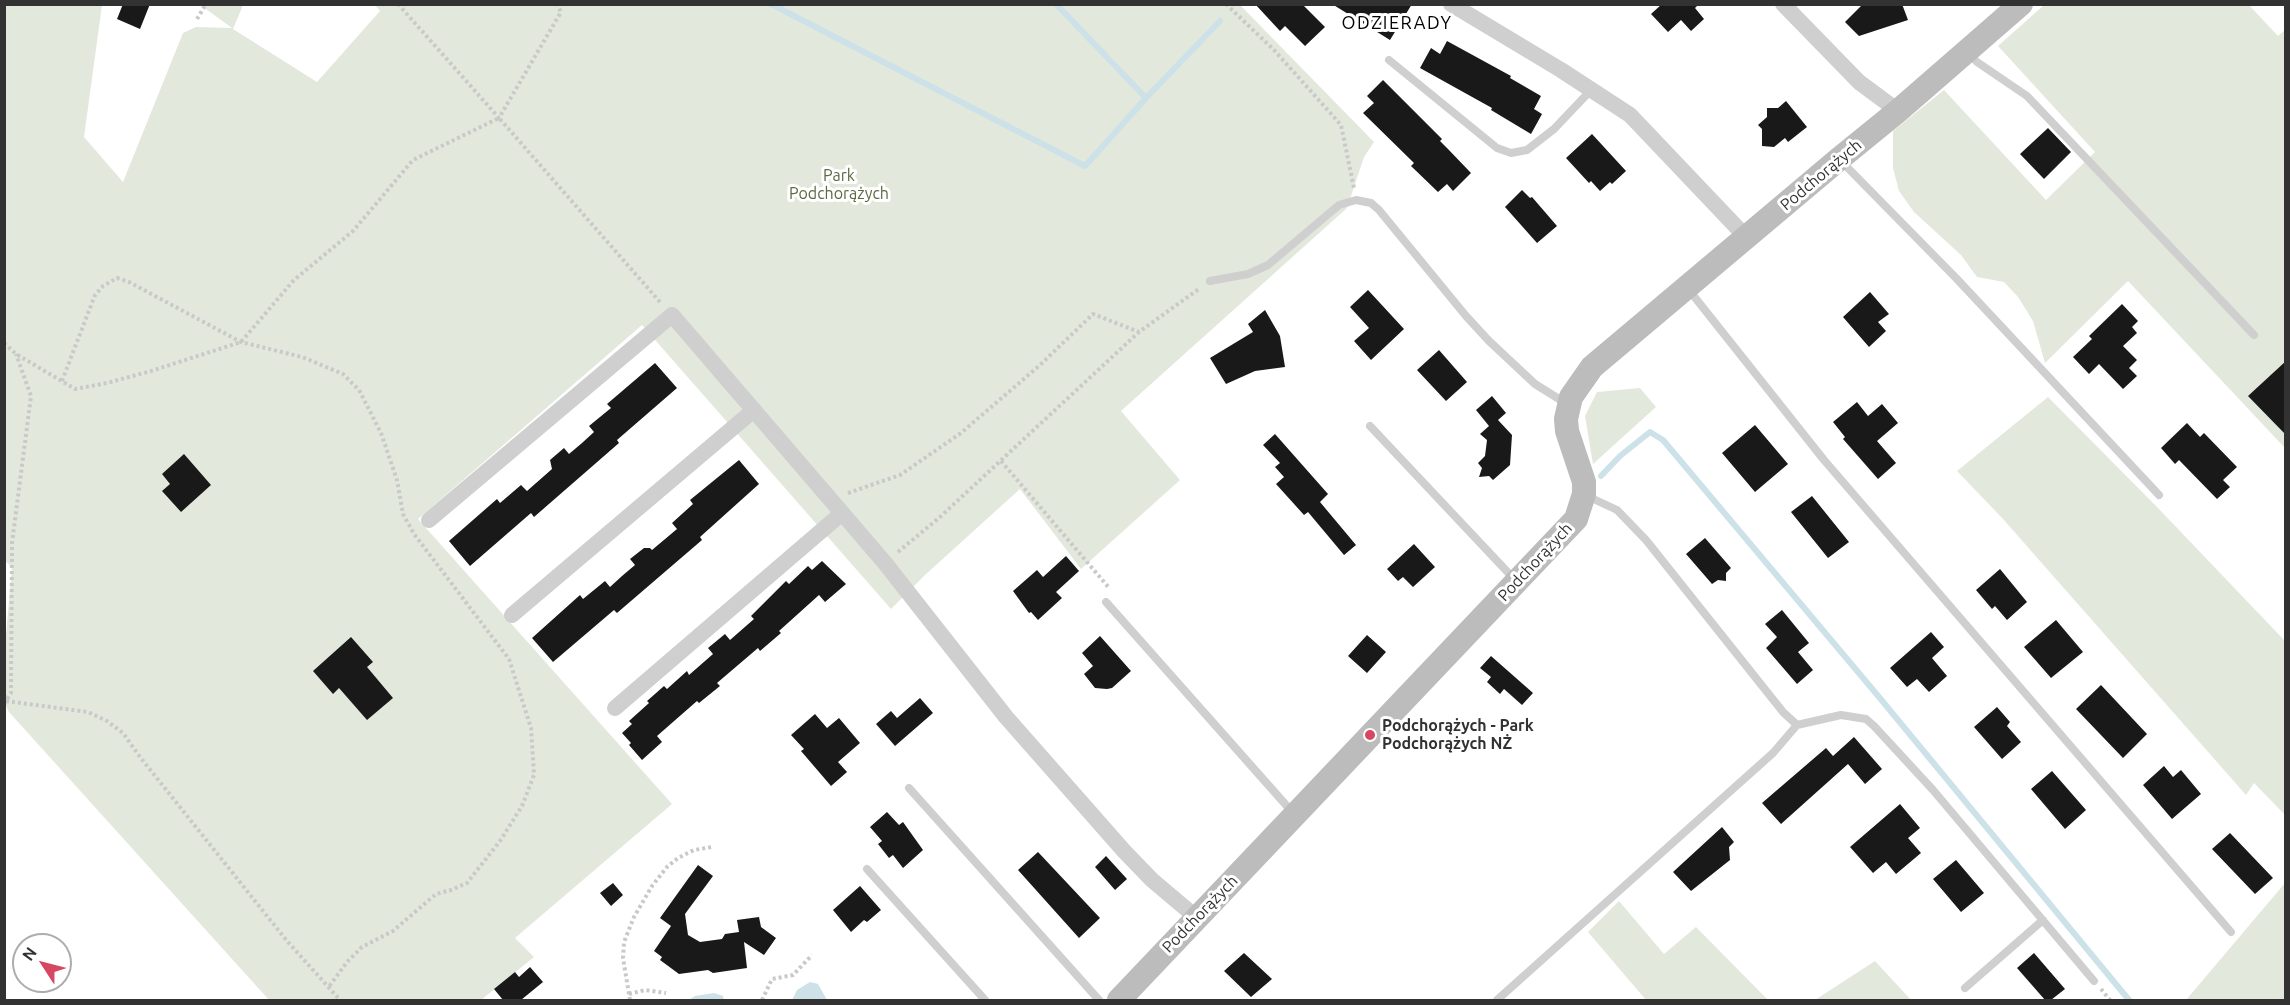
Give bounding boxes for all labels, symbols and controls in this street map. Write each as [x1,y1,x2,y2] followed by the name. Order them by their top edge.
[1341,12,1453,34] district label: ODZIERADY
[1777,136,1865,214] street label: Podchorążych
[789,166,889,204] park label: Park Podchorążych
[1494,519,1576,605] street label: Podchorążych
[1382,716,1534,754] place label: Podchorążych - Park Podchorążych NŻ
[1363,728,1377,742] marker: Podchorążych - Park Podchorążych NŻ
[1158,871,1242,957] street label: Podchorążych
[12,933,72,993] north arrow
[18,943,40,964] text: N

